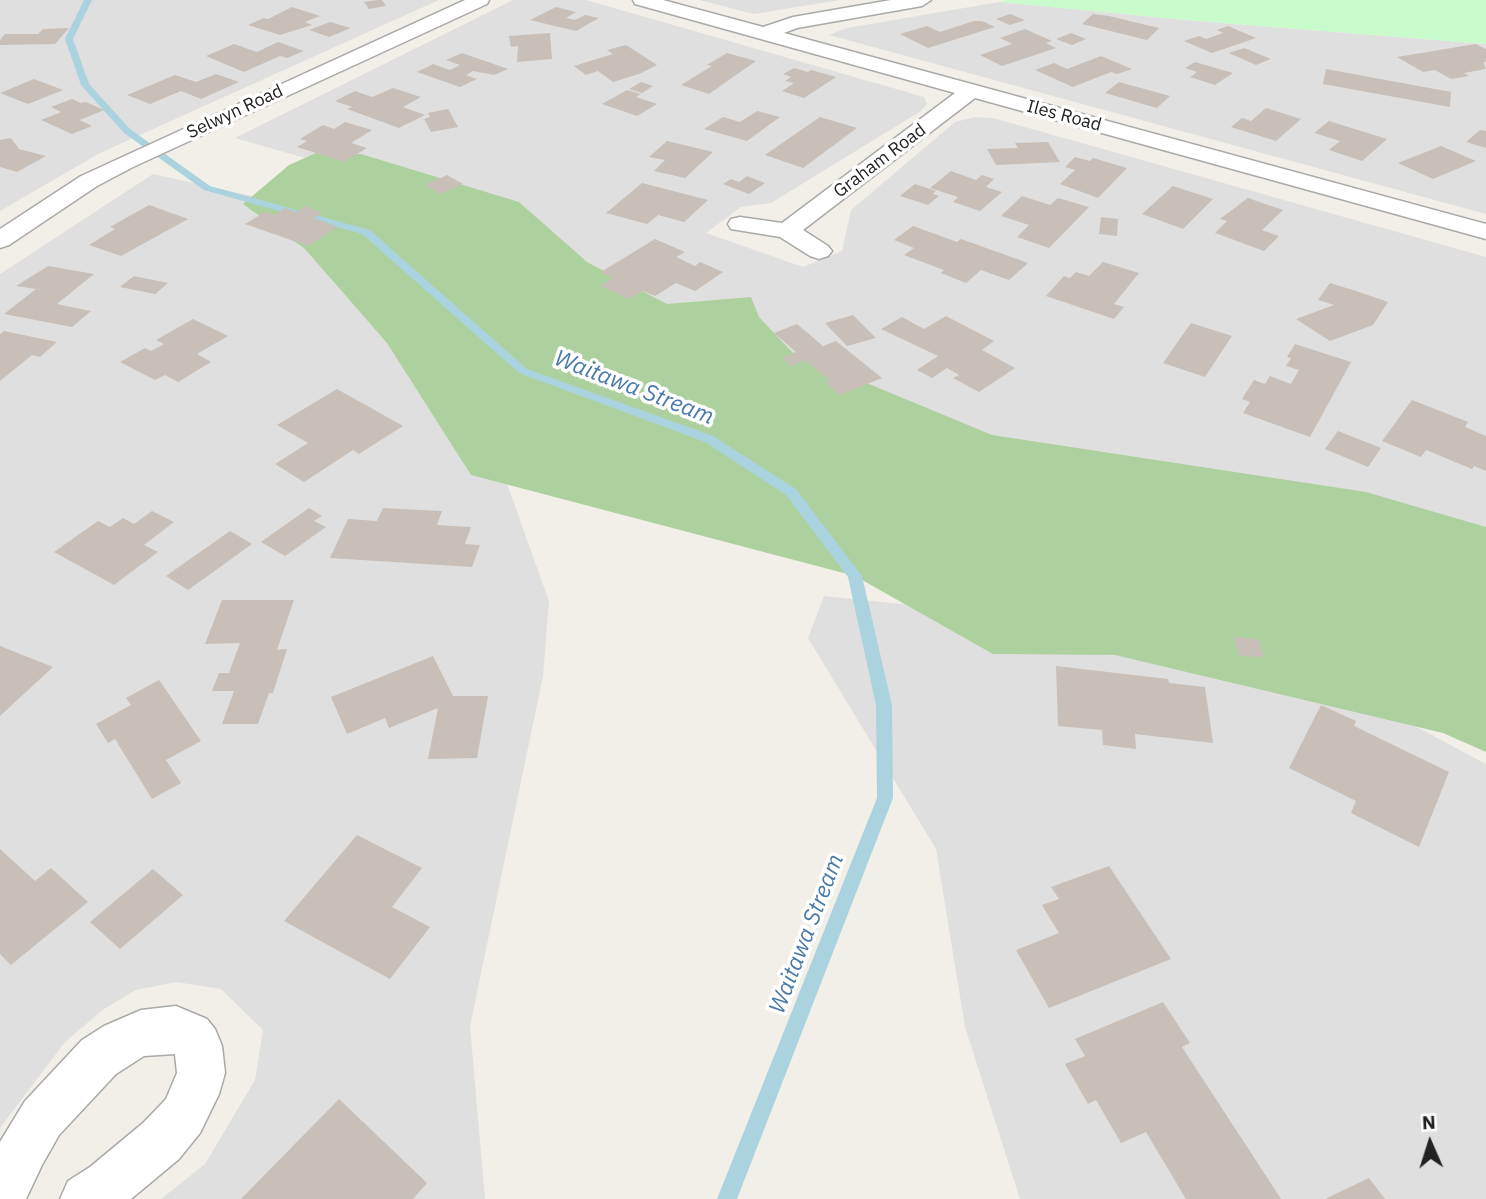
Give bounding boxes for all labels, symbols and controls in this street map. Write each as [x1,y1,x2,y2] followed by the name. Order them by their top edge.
[183,80,287,144] street label: Selwyn Road
[1024,96,1104,136] street label: Iles Road
[830,119,930,203] street label: Graham Road
[550,345,718,431] water label: Waitawa Stream
[764,850,850,1018] water label: Waitawa Stream
[1395,1108,1465,1178] north arrow
[1421,1110,1436,1134] text: N

